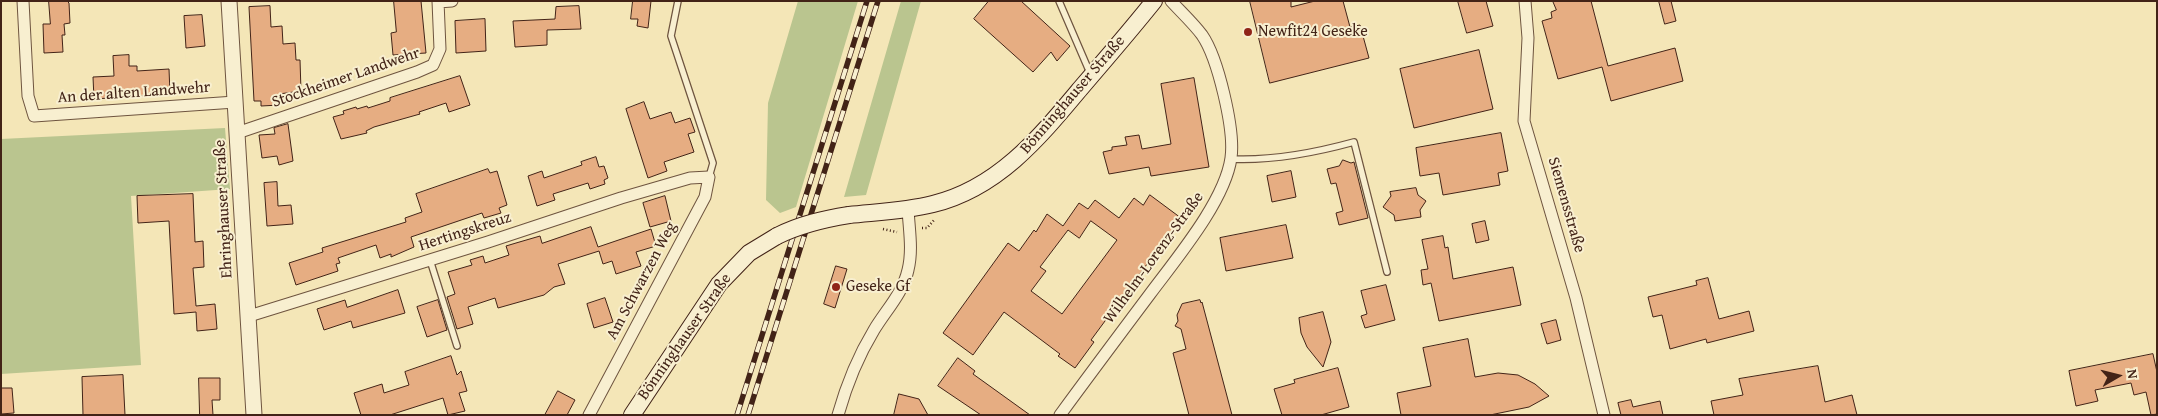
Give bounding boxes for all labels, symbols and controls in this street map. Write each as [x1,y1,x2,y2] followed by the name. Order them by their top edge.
[1258,22,1368,42] place label: Newfit24 Geseke
[1242,26,1254,38] marker: Newfit24 Geseke
[1016,32,1130,158] street label: Bönninghauser Straße
[269,44,423,112] street label: Stockheimer Landwehr
[57,78,211,108] street label: An der alten Landwehr
[211,139,237,279] street label: Ehringhauser Straße
[1543,155,1589,255] street label: Siemensstraße
[1100,189,1208,327] street label: Wilhelm-Lorenz-Straße
[416,208,514,256] street label: Hertingskreuz
[603,219,681,343] street label: Am Schwarzen Weg
[634,270,736,404] street label: Bönninghauser Straße
[846,277,910,297] place label: Geseke Gf
[830,281,842,293] marker: Geseke Gf
[2093,351,2143,401] north arrow
[2122,368,2143,380] text: N

